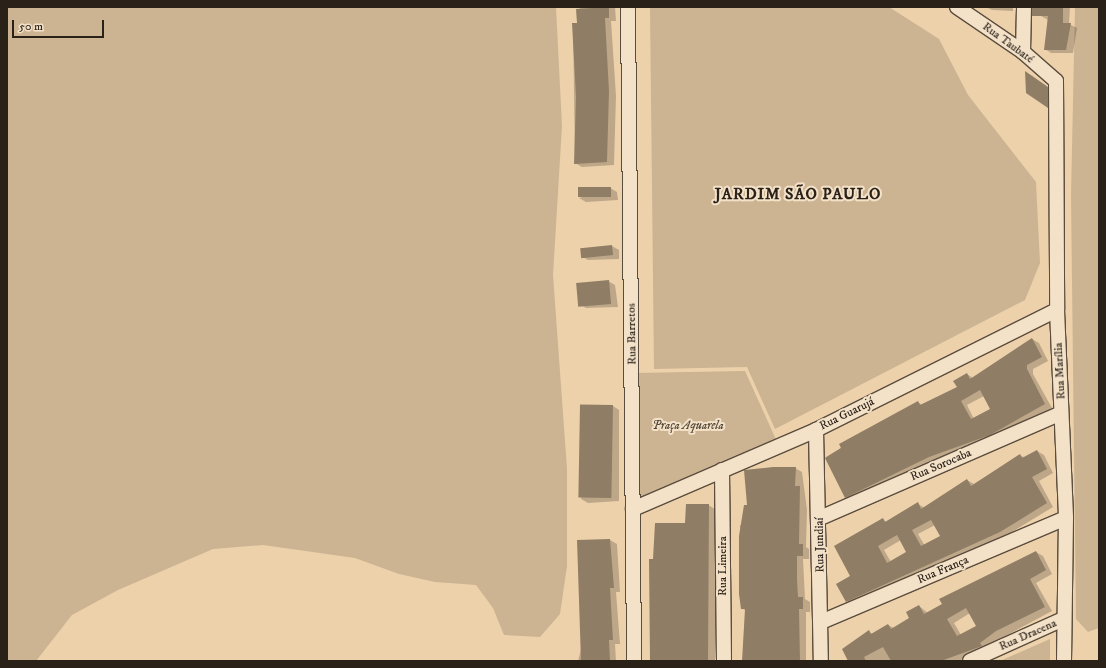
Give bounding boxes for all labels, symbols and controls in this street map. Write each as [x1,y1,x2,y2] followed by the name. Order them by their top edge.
[14,12,106,38] scale bar
[19,19,43,34] text: 50 m
[980,20,1036,66] street label: Rua Taubaté
[715,184,881,204] district label: JARDIM SÃO PAULO
[624,303,640,365] street label: Rua Barretos
[1051,342,1069,400] street label: Rua Marília
[817,395,877,433] street label: Rua Guarujá
[652,419,724,433] park label: Praça Aquarela
[908,446,974,484] street label: Rua Sorocaba
[812,517,828,573] street label: Rua Jundiaí
[716,536,730,596] street label: Rua Limeira
[915,553,971,587] street label: Rua França
[997,616,1059,654] street label: Rua Dracena

